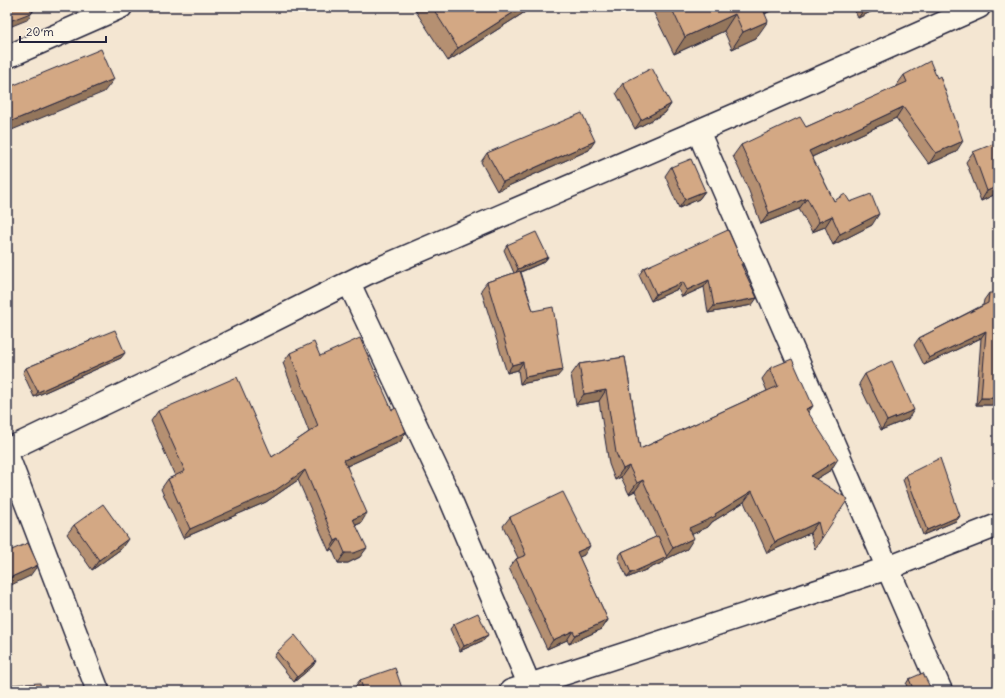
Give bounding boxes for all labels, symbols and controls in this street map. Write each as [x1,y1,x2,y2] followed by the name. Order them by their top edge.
[20,18,106,44] scale bar
[26,24,54,39] text: 20 m

